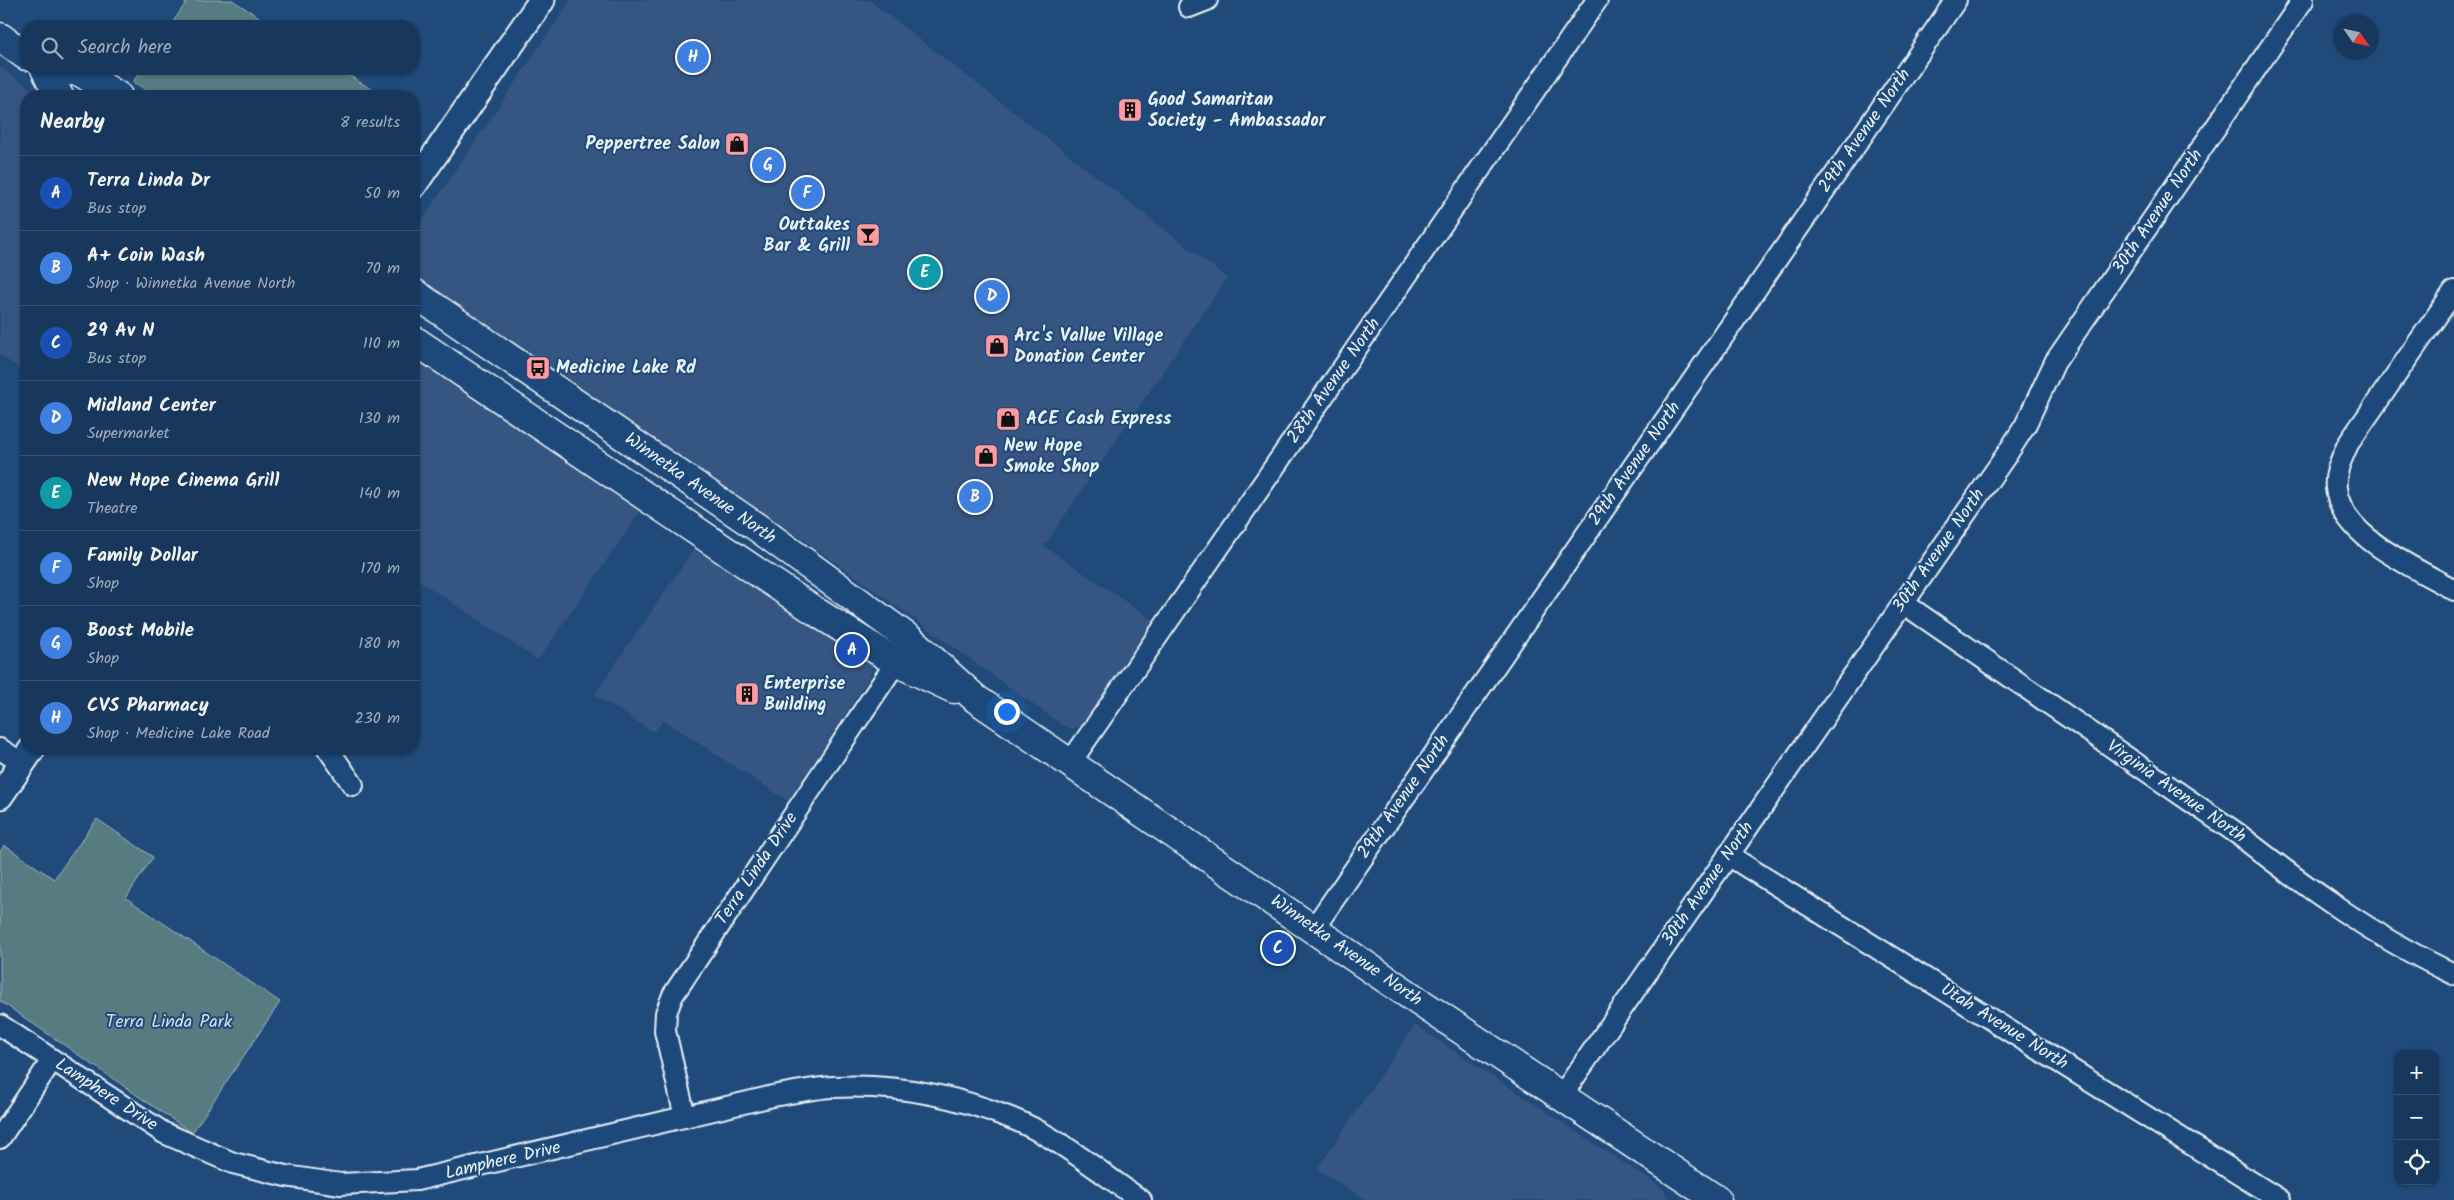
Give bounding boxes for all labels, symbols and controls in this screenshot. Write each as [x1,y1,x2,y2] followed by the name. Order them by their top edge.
[2334,15,2379,60] north arrow
[20,20,420,75] search box
[78,33,172,63] text: Search here
[38,34,66,62] icon: search
[677,38,709,76] pin: H
[1811,63,1919,199] street label: 29th Avenue North
[1148,86,1327,136] place label: Good Samaritan Society - Ambassador
[1117,97,1143,123] building icon: Good Samaritan Society - Ambassador
[40,106,105,139] text: Nearby
[340,110,400,135] text: 8 results
[585,130,720,159] place label: Peppertree Salon
[724,131,750,157] shop icon: Peppertree Salon
[2105,143,2211,281] street label: 30th Avenue North
[752,146,784,184] pin: G
[87,166,210,196] text: Terra Linda Dr
[791,174,823,212] pin: F
[51,181,61,206] text: A
[364,181,400,206] text: 50 m
[87,196,146,221] text: Bus stop
[764,211,851,261] place label: Outtakes Bar & Grill
[855,222,881,248] bar icon: Outtakes Bar & Grill
[87,241,205,271] text: A+ Coin Wash
[909,253,941,291] pin: E
[51,256,61,281] text: B
[365,256,400,281] text: 70 m
[87,271,295,296] text: Shop · Winnetka Avenue North
[976,277,1008,315] pin: D
[1280,312,1388,450] street label: 28th Avenue North
[87,316,154,346] text: 29 Av N
[1014,322,1163,372] place label: Arc's Vallue Village Donation Center
[51,331,61,356] text: C
[363,331,400,356] text: 110 m
[984,333,1010,359] shop icon: Arc's Vallue Village Donation Center
[87,346,146,371] text: Bus stop
[556,354,696,383] place label: Medicine Lake Rd
[525,355,551,381] bus stop icon: Medicine Lake Rd
[87,391,216,421] text: Midland Center
[1581,396,1689,532] street label: 29th Avenue North
[1026,405,1172,434] place label: ACE Cash Express
[51,406,61,431] text: D
[359,406,400,431] text: 130 m
[995,406,1021,432] shop icon: ACE Cash Express
[87,421,170,446] text: Supermarket
[618,426,782,552] street label: Winnetka Avenue North
[1004,432,1100,482] place label: New Hope Smoke Shop
[973,443,999,469] shop icon: New Hope Smoke Shop
[87,466,279,496] text: New Hope Cinema Grill
[959,478,991,516] pin: B
[52,481,60,506] text: E
[359,481,400,506] text: 140 m
[1885,483,1993,619] street label: 30th Avenue North
[87,496,138,521] text: Theatre
[87,541,198,571] text: Family Dollar
[52,556,60,581] text: F
[360,556,400,581] text: 170 m
[87,571,119,596] text: Shop
[87,616,194,646] text: Boost Mobile
[51,631,61,656] text: G
[358,631,400,656] text: 180 m
[836,631,868,669] pin: A
[87,646,119,671] text: Shop
[764,670,846,720] place label: Enterprise Building
[734,681,760,707] building icon: Enterprise Building
[87,691,209,721] text: CVS Pharmacy
[994,699,1020,725] your location
[51,706,61,731] text: H
[354,706,400,731] text: 230 m
[87,721,270,746] text: Shop · Medicine Lake Road
[1350,729,1458,865] street label: 29th Avenue North
[2100,733,2252,851] street label: Virginia Avenue North
[708,807,806,931] street label: Terra Linda Drive
[1654,816,1762,952] street label: 30th Avenue North
[1264,888,1428,1014] street label: Winnetka Avenue North
[1262,929,1294,967] pin: C
[1934,976,2074,1078] street label: Utah Avenue North
[106,1008,233,1037] park label: Terra Linda Park
[2394,1050,2439,1185] map controls
[2394,1050,2439,1095] button: +
[49,1051,163,1139] street label: Lamphere Drive
[2394,1095,2439,1140] button: −
[442,1134,564,1188] street label: Lamphere Drive
[2394,1140,2439,1185] button: locate

